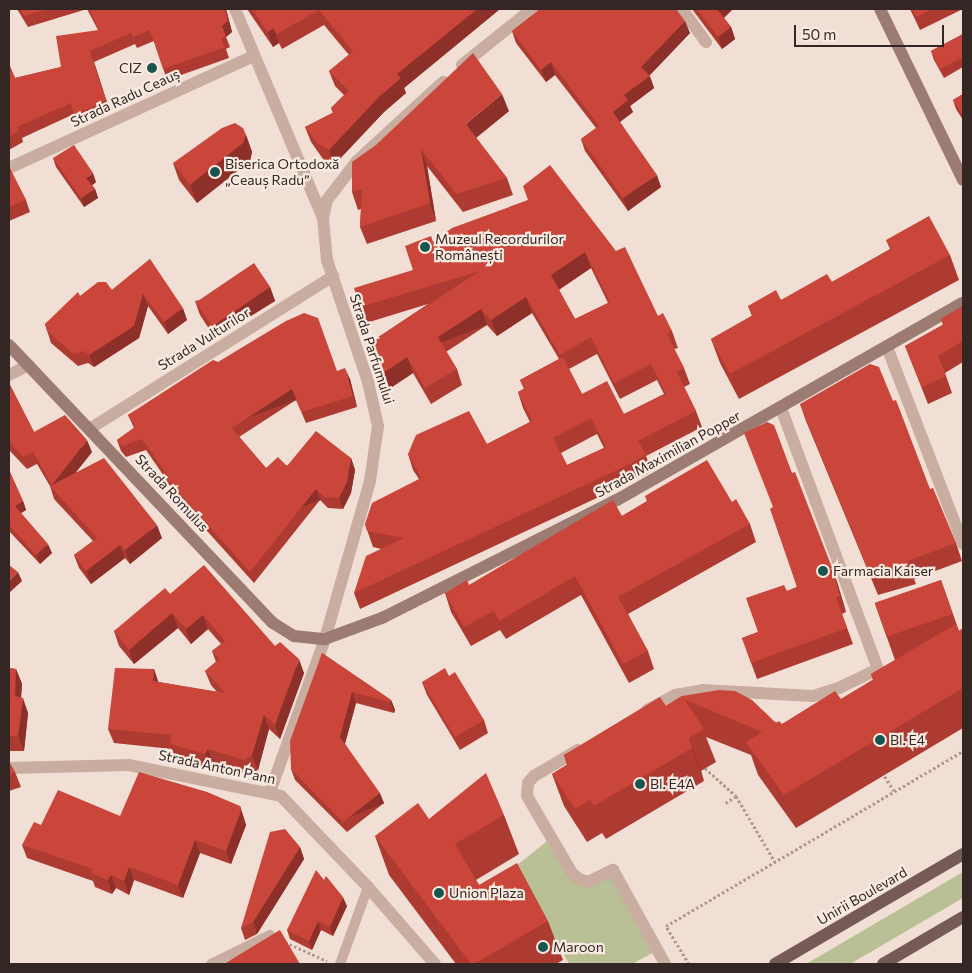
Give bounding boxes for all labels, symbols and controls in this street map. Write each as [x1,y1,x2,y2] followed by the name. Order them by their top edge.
[797,15,947,47] scale bar
[802,25,836,43] text: 50 m
[119,60,142,76] place label: CIZ
[146,62,158,74] marker: CIZ
[68,65,182,131] street label: Strada Radu Ceauș
[225,156,339,188] place label: Biserica Ortodoxă „Ceauș Radu”
[209,166,221,178] marker: Biserica Ortodoxă „Ceauș Radu”
[435,231,564,264] place label: Muzeul Recordurilor Românești
[419,241,431,253] marker: Muzeul Recordurilor Românești
[346,292,398,406] street label: Strada Parfumului
[155,304,253,374] street label: Strada Vulturilor
[592,407,744,501] street label: Strada Maximilian Popper
[132,451,212,535] street label: Strada Romulus
[833,563,933,579] place label: Farmacia Kaiser
[817,565,829,577] marker: Farmacia Kaiser
[890,732,925,748] place label: Bl. E4
[874,734,886,746] marker: Bl. E4
[157,746,277,788] street label: Strada Anton Pann
[650,776,695,792] place label: Bl. E4A
[634,778,646,790] marker: Bl. E4A
[814,863,910,929] street label: Unirii Boulevard
[449,885,524,901] place label: Union Plaza
[433,887,445,899] marker: Union Plaza
[553,939,604,955] place label: Maroon
[537,941,549,953] marker: Maroon

